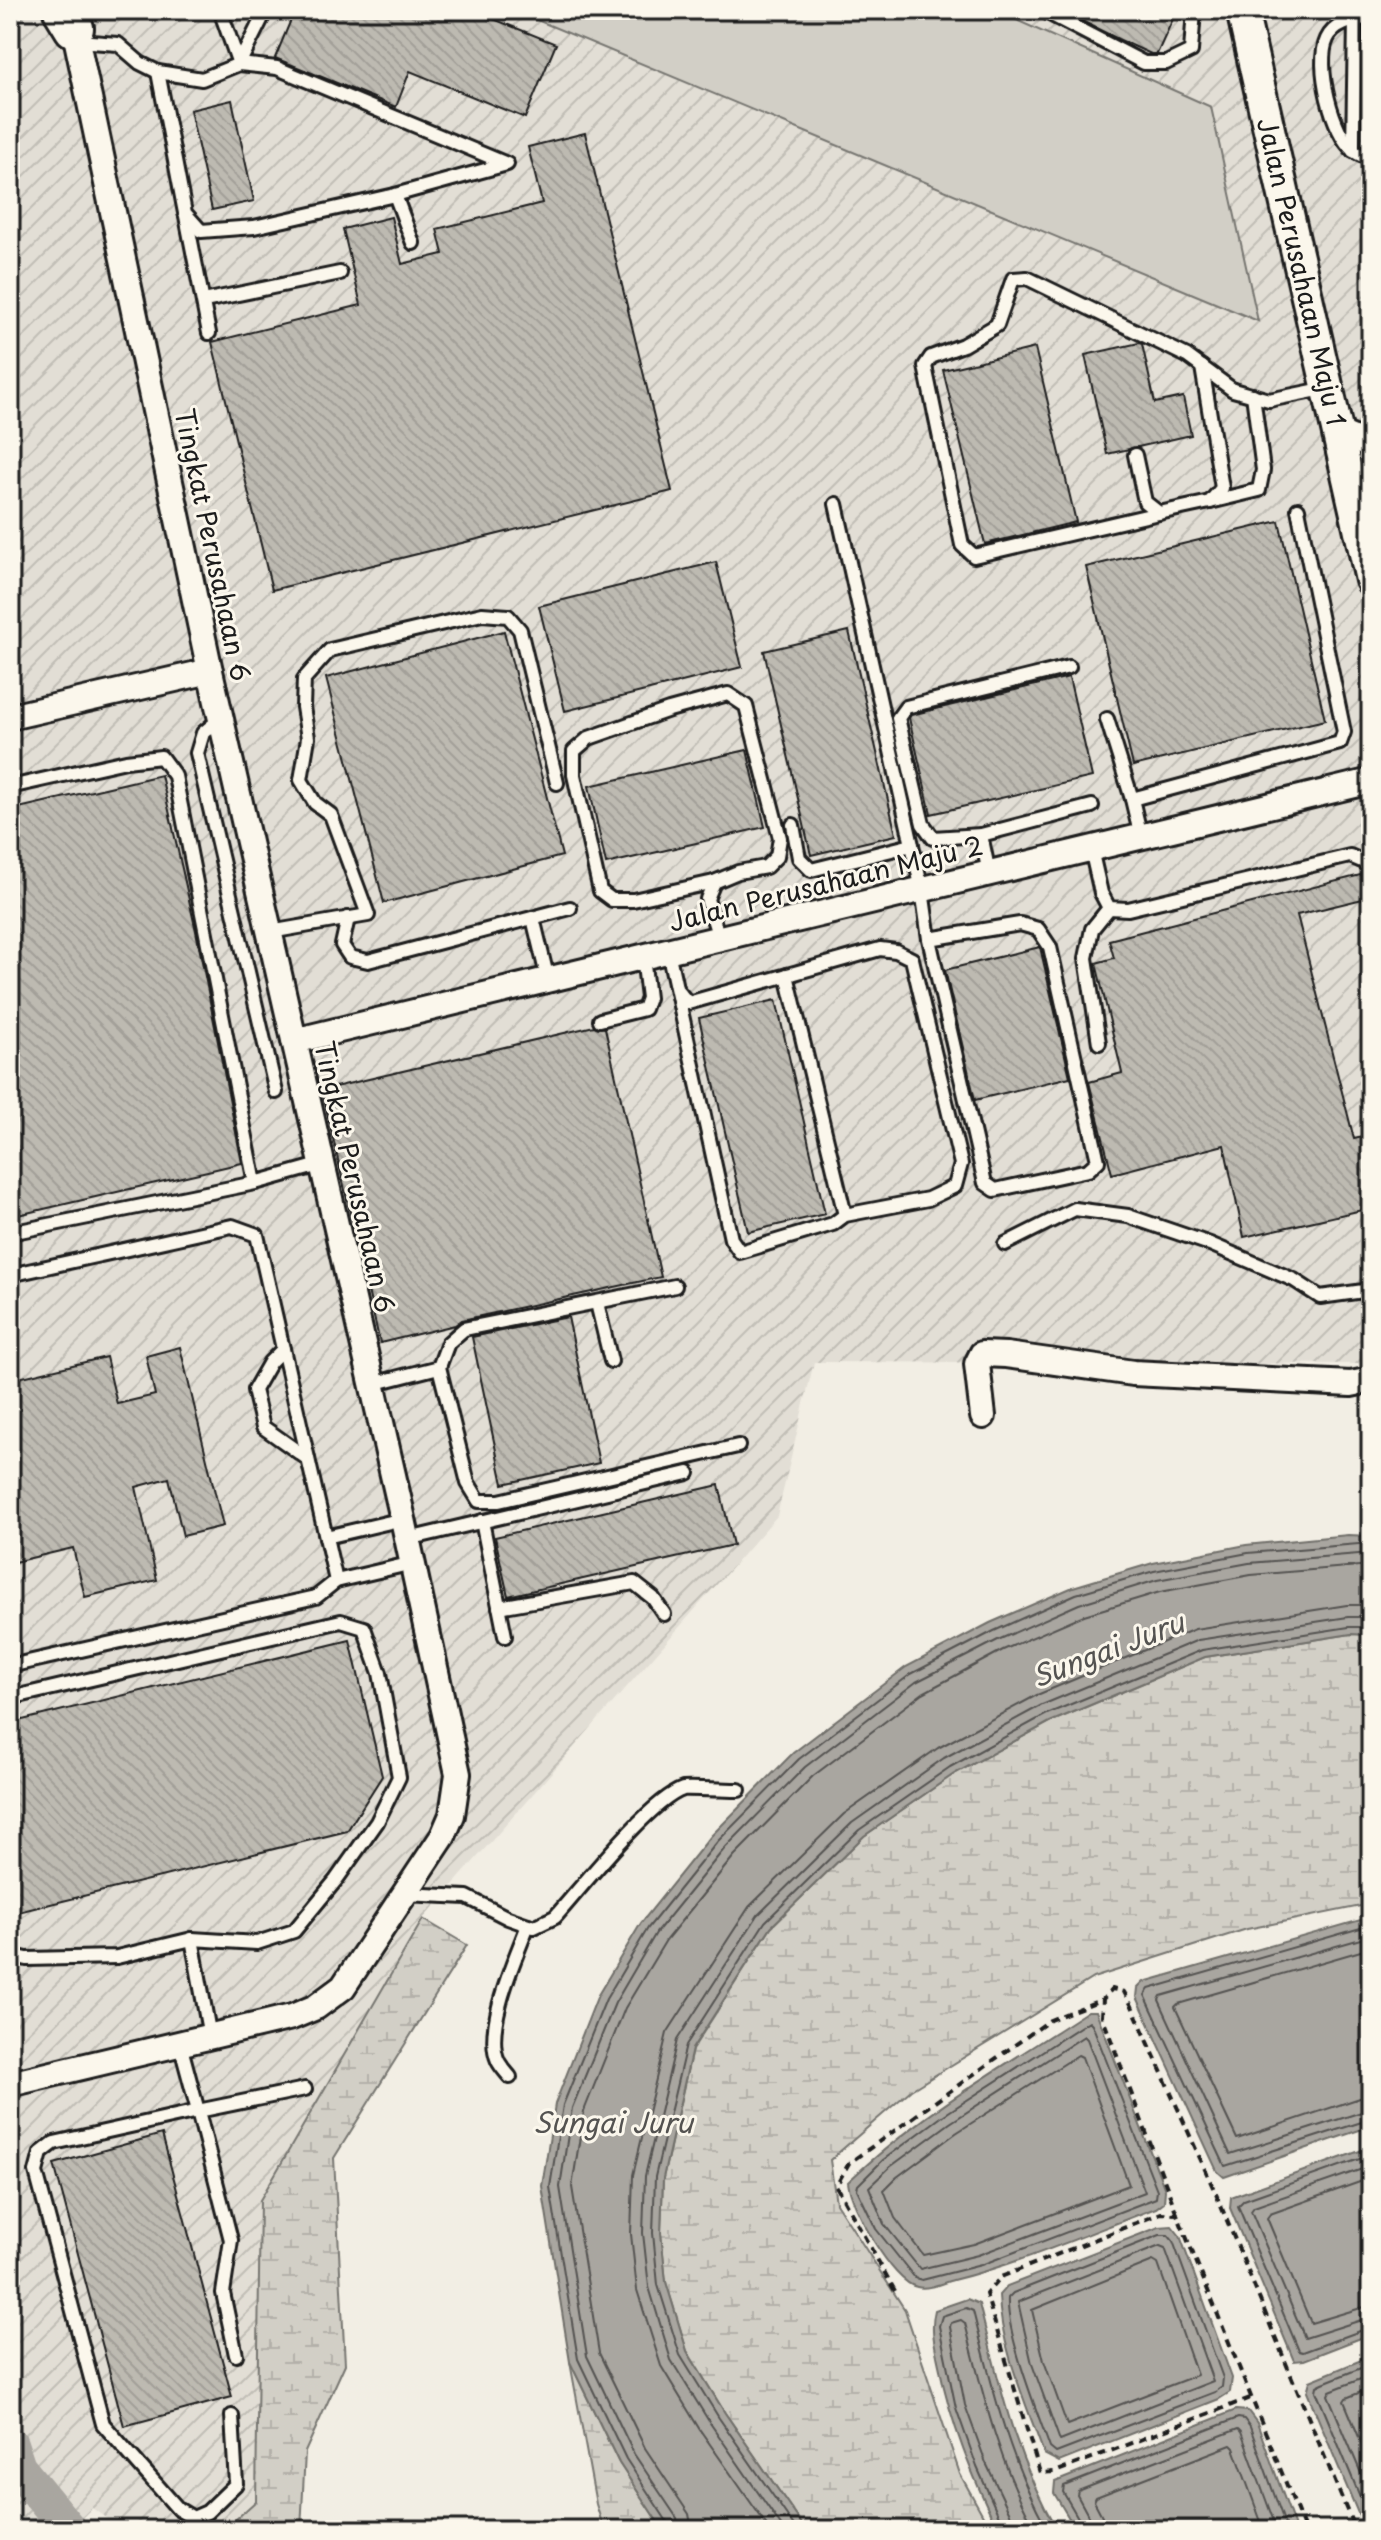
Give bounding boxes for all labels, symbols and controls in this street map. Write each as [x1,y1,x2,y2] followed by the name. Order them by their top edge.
[1248,114,1357,430] street label: Jalan Perusahaan Maju 1
[166,405,261,685] street label: Tingkat Perusahaan 6
[665,825,987,940] street label: Jalan Perusahaan Maju 2
[305,1037,406,1316] street label: Tingkat Perusahaan 6
[1025,1599,1192,1697] water label: Sungai Juru
[533,2100,695,2143] water label: Sungai Juru

